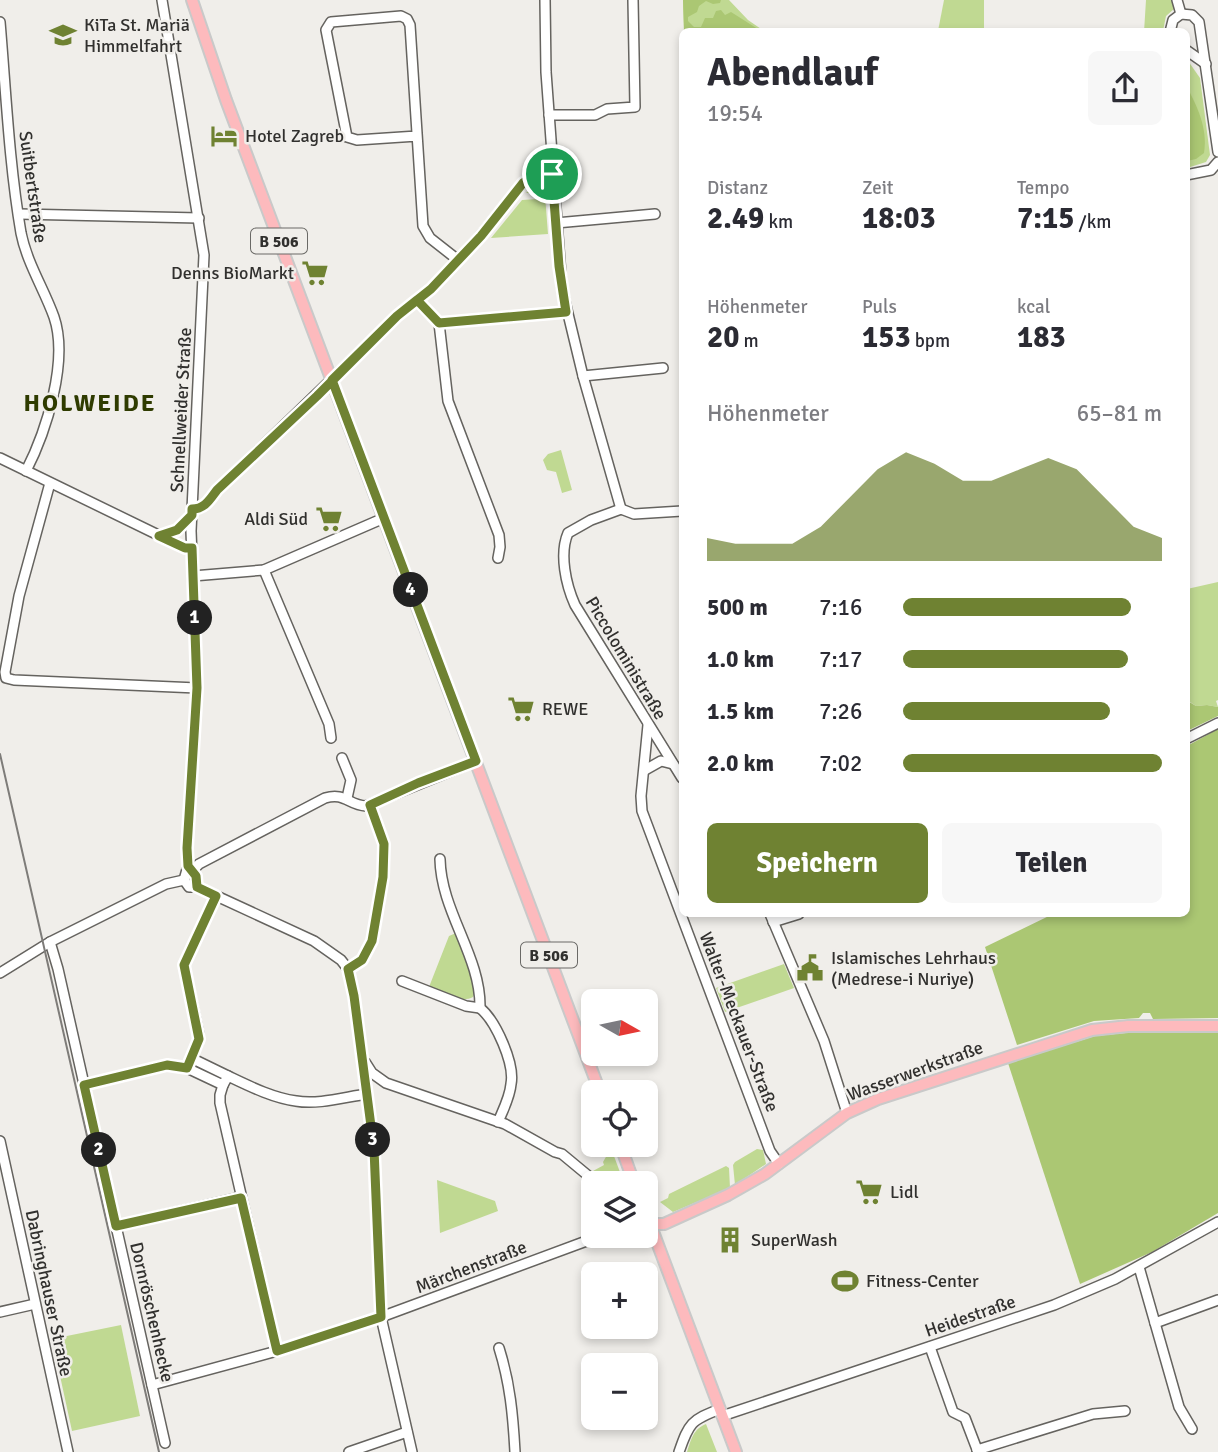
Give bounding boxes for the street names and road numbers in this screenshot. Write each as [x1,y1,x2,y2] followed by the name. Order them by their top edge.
[14,130,52,244] street label: Suitbertstraße
[251,229,307,254] road number: B 506
[166,327,196,493] street label: Schnellweider Straße
[581,592,671,724] street label: Piccoloministraße
[695,929,783,1115] street label: Walter-Meckauer-Straße
[521,942,577,967] road number: B 506
[844,1036,986,1106] street label: Wasserwerkstraße
[21,1208,77,1378] street label: Dabringhauser Straße
[412,1236,530,1298] street label: Märchenstraße
[125,1240,179,1384] street label: Dornröschenhecke
[922,1290,1018,1342] street label: Heidestraße

